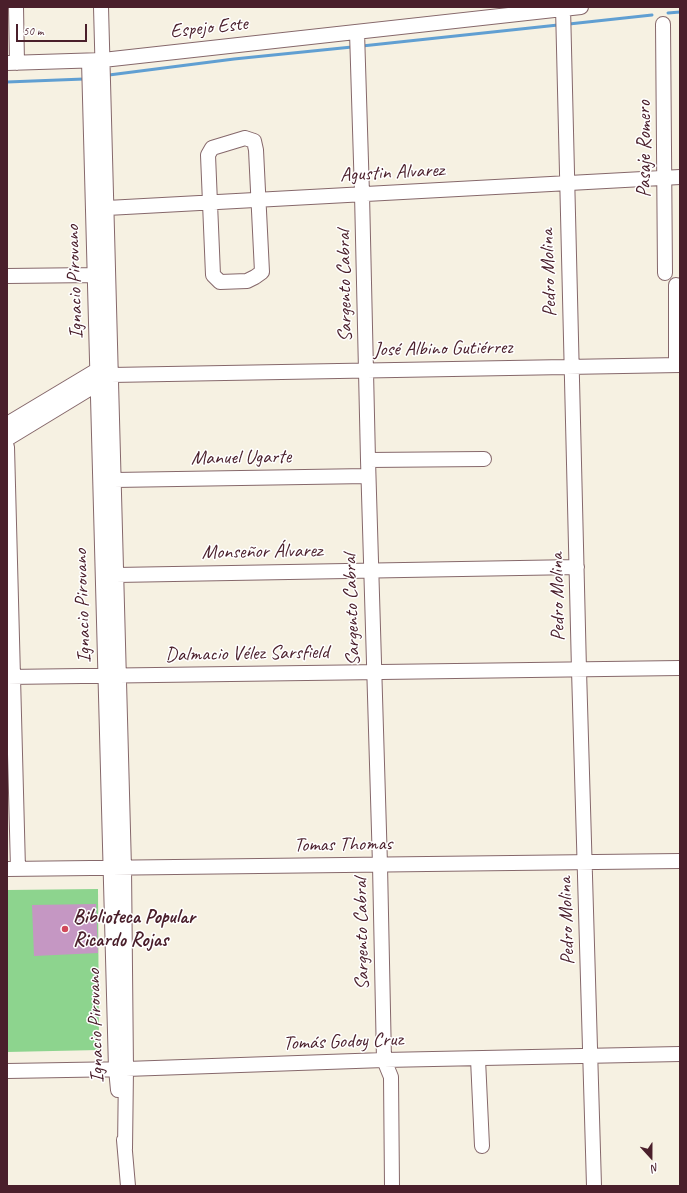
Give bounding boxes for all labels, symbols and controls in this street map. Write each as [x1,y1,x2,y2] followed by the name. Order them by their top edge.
[169,12,249,44] street label: Espejo Este
[18,16,89,42] scale bar
[23,23,43,39] text: 50 m
[633,100,657,198] street label: Pasaje Romero
[339,158,445,188] street label: Agustin Alvarez
[61,225,89,339] street label: Ignacio Pirovano
[535,229,563,317] street label: Pedro Molina
[332,230,358,342] street label: Sargento Cabral
[373,336,513,362] street label: José Albino Gutiérrez
[191,445,291,471] street label: Manuel Ugarte
[201,539,323,565] street label: Monseñor Álvarez
[69,549,97,663] street label: Ignacio Pirovano
[545,553,571,641] street label: Pedro Molina
[338,554,366,666] street label: Sargento Cabral
[165,641,329,667] street label: Dalmacio Vélez Sarsfield
[294,832,392,858] street label: Tomas Thomas
[553,877,581,965] street label: Pedro Molina
[349,878,375,990] street label: Sargento Cabral
[73,906,195,953] place label: Biblioteca Popular Ricardo Rojas
[60,924,70,934] marker: Biblioteca Popular Ricardo Rojas
[82,969,110,1083] street label: Ignacio Pirovano
[283,1028,403,1056] street label: Tomás Godoy Cruz
[631,1137,671,1177] north arrow
[650,1160,661,1176] text: N

